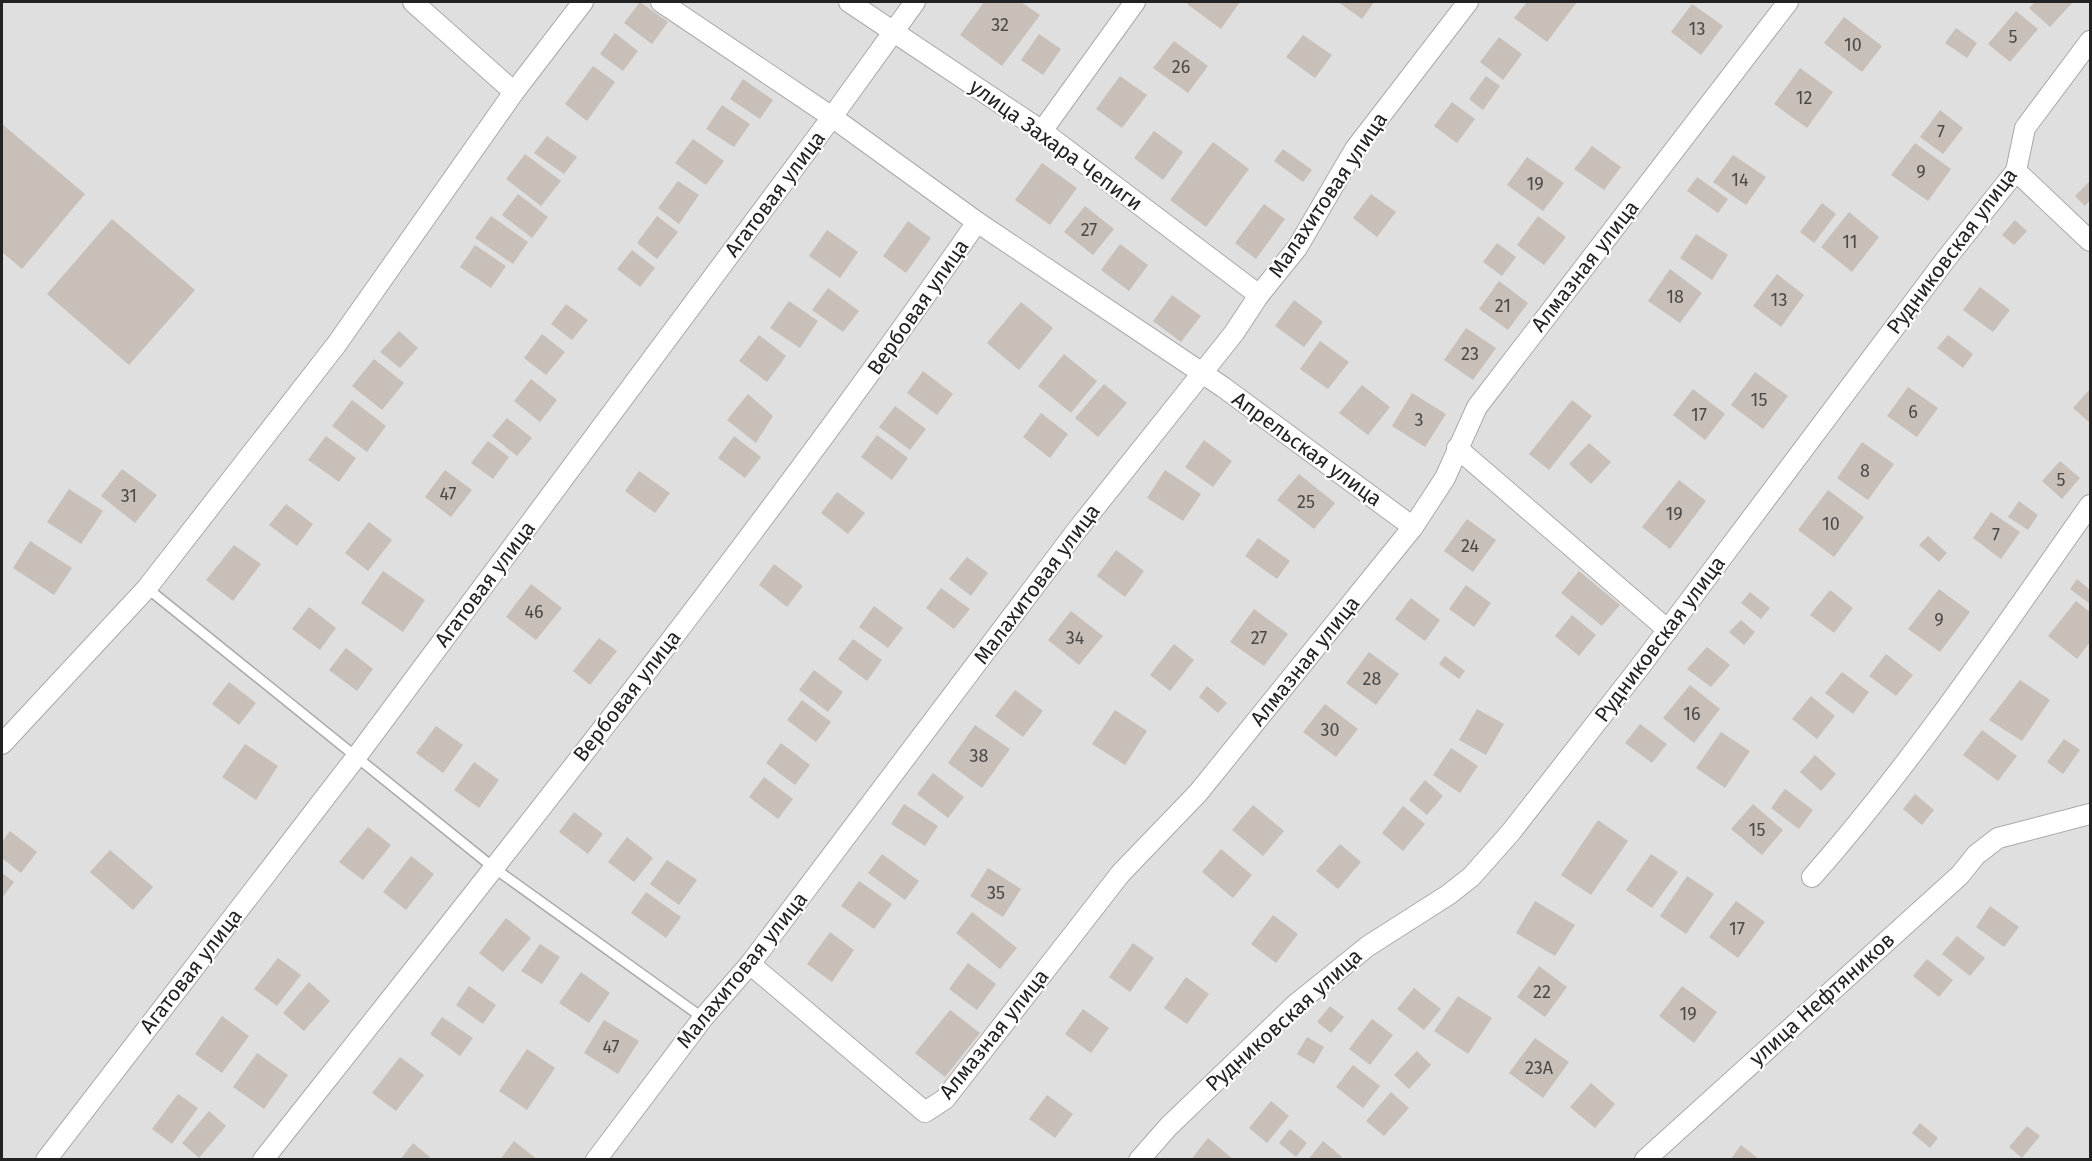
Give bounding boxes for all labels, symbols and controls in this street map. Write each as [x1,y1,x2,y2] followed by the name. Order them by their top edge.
[991,14,1009,36] house number: 32
[1689,18,1705,40] house number: 13
[2008,26,2018,48] house number: 5
[1844,34,1862,56] house number: 10
[1172,56,1190,78] house number: 26
[964,73,1148,217] street label: улица Захара Чепиги
[1796,87,1812,109] house number: 12
[1263,107,1393,283] street label: Малахитовая улица
[1937,121,1945,143] house number: 7
[719,126,831,262] street label: Агатовая улица
[1916,161,1926,183] house number: 9
[1881,163,2023,339] street label: Рудниковская улица
[1731,169,1749,191] house number: 14
[1526,173,1544,195] house number: 19
[1526,195,1644,337] street label: Алмазная улица
[1081,219,1097,241] house number: 27
[1842,231,1858,253] house number: 11
[862,234,974,380] street label: Вербовая улица
[1666,286,1684,308] house number: 18
[1771,289,1787,311] house number: 13
[1495,295,1511,317] house number: 21
[1461,343,1479,365] house number: 23
[1227,386,1387,512] street label: Апрельская улица
[1751,389,1767,411] house number: 15
[1908,401,1918,423] house number: 6
[1691,404,1707,426] house number: 17
[1415,409,1423,431] house number: 3
[1860,460,1870,482] house number: 8
[2056,469,2066,491] house number: 5
[439,483,457,505] house number: 47
[121,485,137,507] house number: 31
[1297,491,1315,513] house number: 25
[968,499,1106,669] street label: Малахитовая улица
[1665,503,1683,525] house number: 19
[1822,513,1840,535] house number: 10
[429,516,541,652] street label: Агатовая улица
[1992,524,2000,546] house number: 7
[1461,535,1479,557] house number: 24
[1589,551,1731,727] street label: Рудниковская улица
[1245,591,1365,731] street label: Алмазная улица
[524,601,544,623] house number: 46
[1934,609,1944,631] house number: 9
[568,625,686,767] street label: Вербовая улица
[1066,627,1085,649] house number: 34
[1251,627,1267,649] house number: 27
[1363,668,1381,690] house number: 28
[1683,703,1701,725] house number: 16
[1320,719,1340,741] house number: 30
[970,745,989,767] house number: 38
[1749,819,1765,841] house number: 15
[987,882,1005,904] house number: 35
[671,886,813,1054] street label: Малахитовая улица
[134,903,248,1039] street label: Агатовая улица
[1729,918,1745,940] house number: 17
[1744,927,1900,1071] street label: улица Нефтяников
[1200,943,1368,1097] street label: Рудниковская улица
[934,964,1054,1104] street label: Алмазная улица
[1533,981,1551,1003] house number: 22
[1679,1003,1697,1025] house number: 19
[602,1036,620,1058] house number: 47
[1525,1057,1554,1079] house number: 23А

